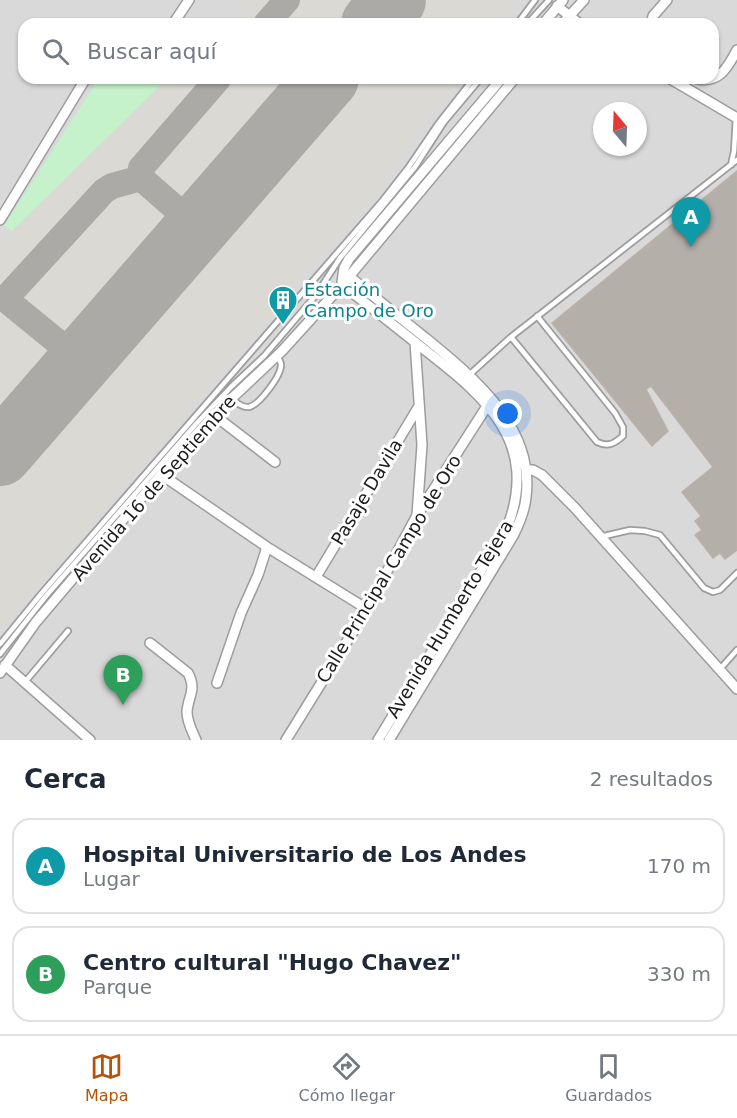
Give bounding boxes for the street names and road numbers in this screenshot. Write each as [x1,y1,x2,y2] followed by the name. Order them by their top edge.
[67,391,240,585] street label: Avenida 16 de Septiembre
[327,435,406,549] street label: Pasaje Davila
[312,451,465,687] street label: Calle Principal Campo de Oro
[382,516,517,722] street label: Avenida Humberto Tejera

